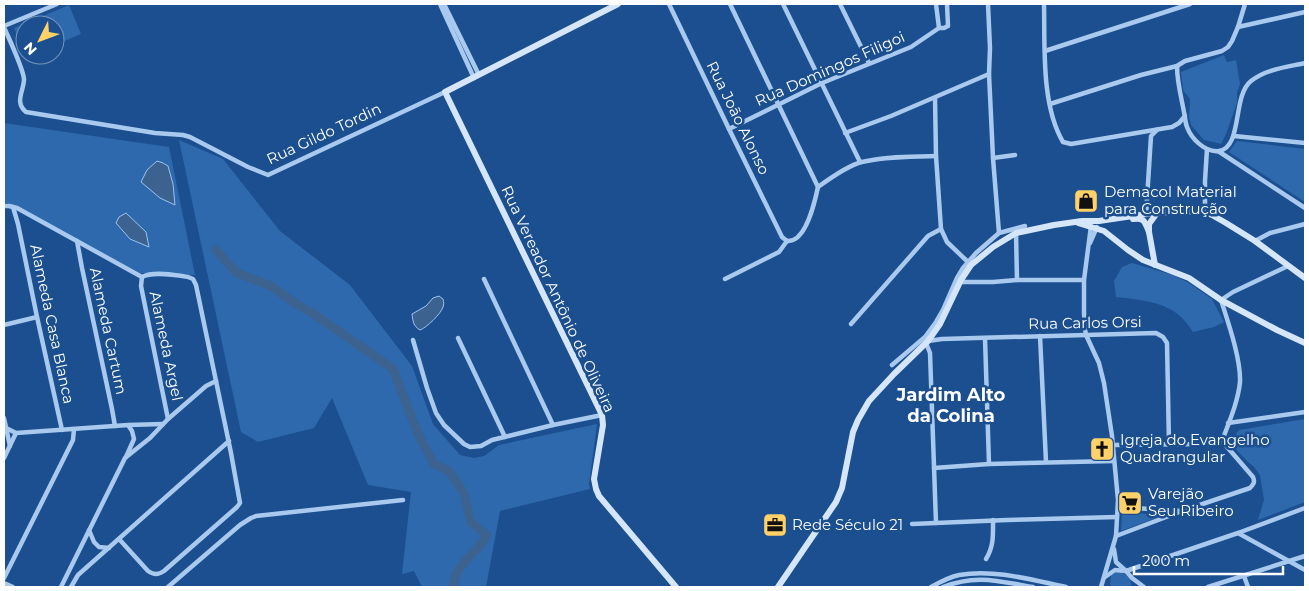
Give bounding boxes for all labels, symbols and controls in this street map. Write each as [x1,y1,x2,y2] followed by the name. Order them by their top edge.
[15,15,65,65] north arrow
[752,27,908,110] street label: Rua Domingos Filigoi
[20,38,41,59] text: N
[703,58,774,178] street label: Rua João Alonso
[263,99,384,168] street label: Rua Gildo Tordin
[497,182,619,415] street label: Rua Vereador Antônio de Oliveira
[1104,182,1237,218] place label: Demacol Material para Construção
[1073,188,1099,214] shop icon: Demacol Material para Construção
[26,242,79,405] street label: Alameda Casa Blanca
[86,266,131,396] street label: Alameda Cartum
[146,289,187,402] street label: Alameda Argel
[1028,312,1142,333] street label: Rua Carlos Orsi
[896,384,1006,427] district label: Jardim Alto da Colina
[1120,430,1270,466] place label: Igreja do Evangelho Quadrangular
[1089,436,1115,462] church icon: Igreja do Evangelho Quadrangular
[1148,484,1234,520] place label: Varejão Seu Ribeiro
[1117,490,1143,516] supermarket icon: Varejão Seu Ribeiro
[762,512,788,538] office icon: Rede Século 21
[792,515,903,534] place label: Rede Século 21
[1134,544,1283,576] scale bar
[1142,551,1190,570] text: 200 m

